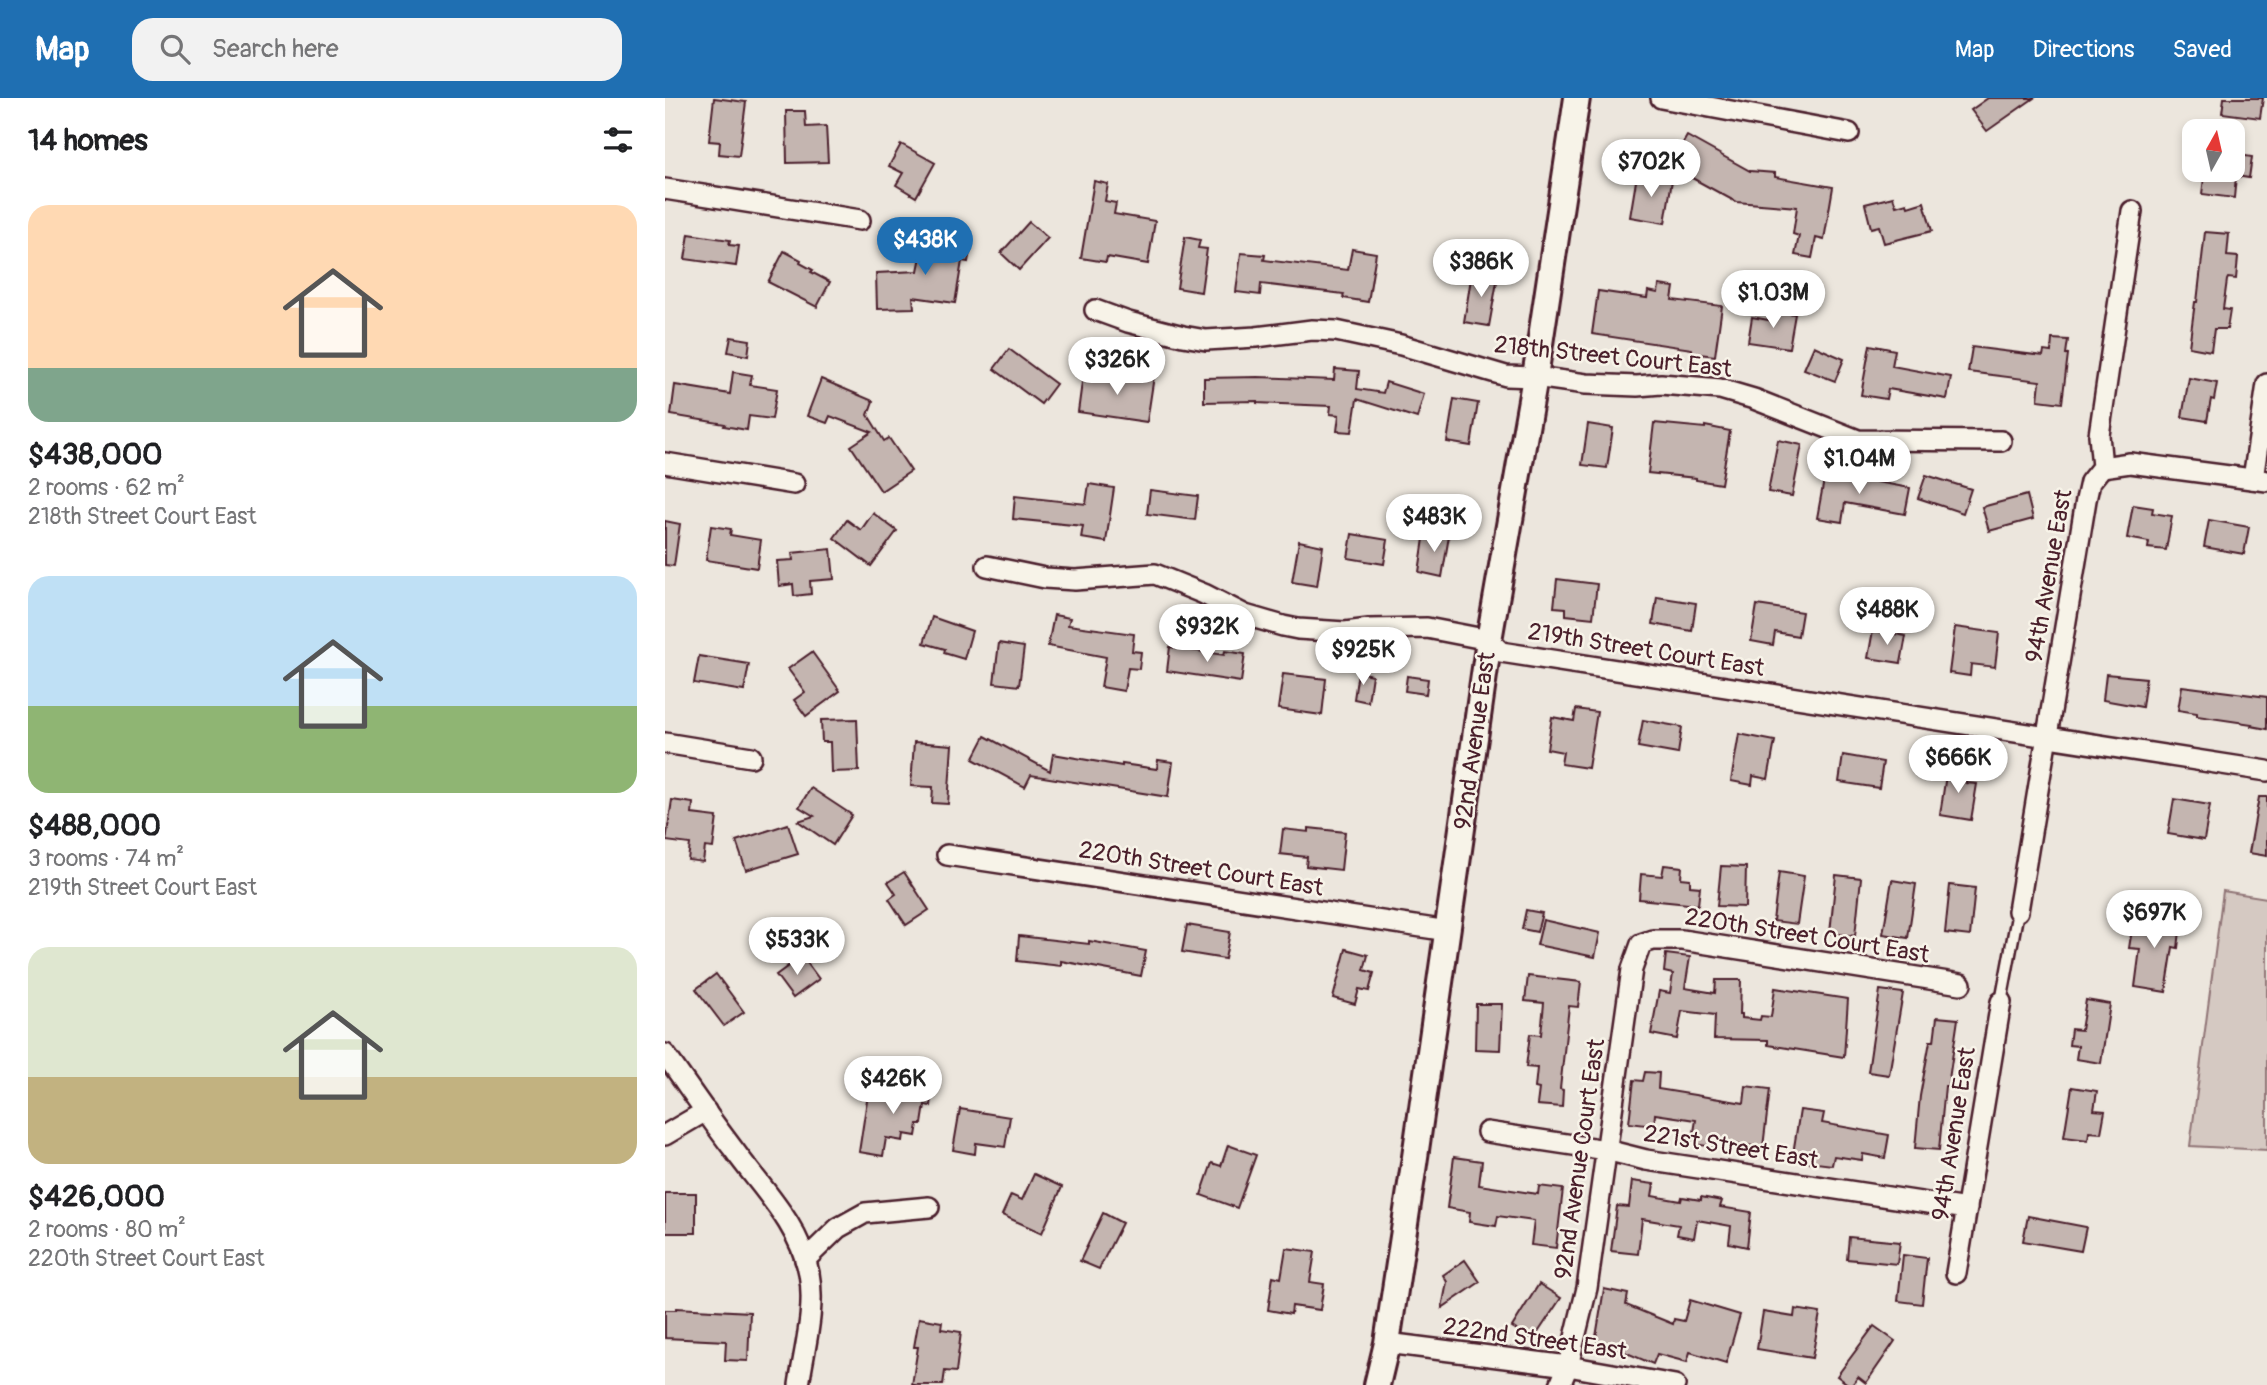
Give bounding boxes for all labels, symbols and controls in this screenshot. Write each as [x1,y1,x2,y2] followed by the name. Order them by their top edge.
[132,18,622,81] search box
[35,29,90,70] text: Map
[156,30,194,68] icon: search
[212,33,339,65] text: Search here
[1955,35,1995,64] text: Map
[2033,35,2134,64] text: Directions
[2172,35,2232,64] text: Saved
[2182,119,2245,182] north arrow
[2182,119,2245,182] map controls
[599,121,637,159] icon: filters
[28,122,148,159] text: 14 homes
[1602,140,1700,199] pin: $702K
[1617,147,1685,176] text: $702K
[876,218,974,277] pin: $438K
[893,225,957,254] text: $438K
[1432,240,1530,299] pin: $386K
[1449,247,1513,276] text: $386K
[270,250,396,376] icon: home
[1716,271,1830,330] pin: $1.03M
[1737,278,1809,307] text: $1.03M
[1493,330,1733,384] street label: 218th Street Court East
[1068,338,1166,397] pin: $326K
[1084,345,1150,374] text: $326K
[28,436,163,473] text: $438,000
[1802,436,1916,496] pin: $1.04M
[1823,444,1895,473] text: $1.04M
[28,473,185,502] text: 2 rooms · 62 m²
[2019,487,2079,665] street label: 94th Avenue East
[1385,494,1483,554] pin: $483K
[28,502,257,531] text: 218th Street Court East
[1402,502,1466,531] text: $483K
[1838,588,1936,647] pin: $488K
[1856,595,1918,624] text: $488K
[1158,604,1256,664] pin: $932K
[1175,612,1239,641] text: $932K
[1526,617,1767,683] street label: 219th Street Court East
[270,621,396,747] icon: home
[1314,628,1412,687] pin: $925K
[1331,635,1395,664] text: $925K
[1448,650,1502,832] street label: 92nd Avenue East
[1909,736,2007,795] pin: $666K
[1925,743,1991,772] text: $666K
[28,807,161,844] text: $488,000
[1077,835,1326,903] street label: 220th Street Court East
[28,844,184,873] text: 3 rooms · 74 m²
[28,873,257,902] text: 219th Street Court East
[2105,890,2203,950] pin: $697K
[2122,898,2186,927] text: $697K
[1683,902,1932,970] street label: 220th Street Court East
[748,918,846,977] pin: $533K
[765,925,829,954] text: $533K
[270,992,396,1118] icon: home
[1549,1037,1611,1281] street label: 92nd Avenue Court East
[1926,1045,1982,1223] street label: 94th Avenue East
[844,1056,942,1116] pin: $426K
[860,1064,926,1093] text: $426K
[1642,1119,1821,1175] street label: 221st Street East
[28,1178,165,1215] text: $426,000
[28,1215,186,1244] text: 2 rooms · 80 m²
[28,1244,265,1273] text: 220th Street Court East
[1441,1312,1629,1366] street label: 222nd Street East

